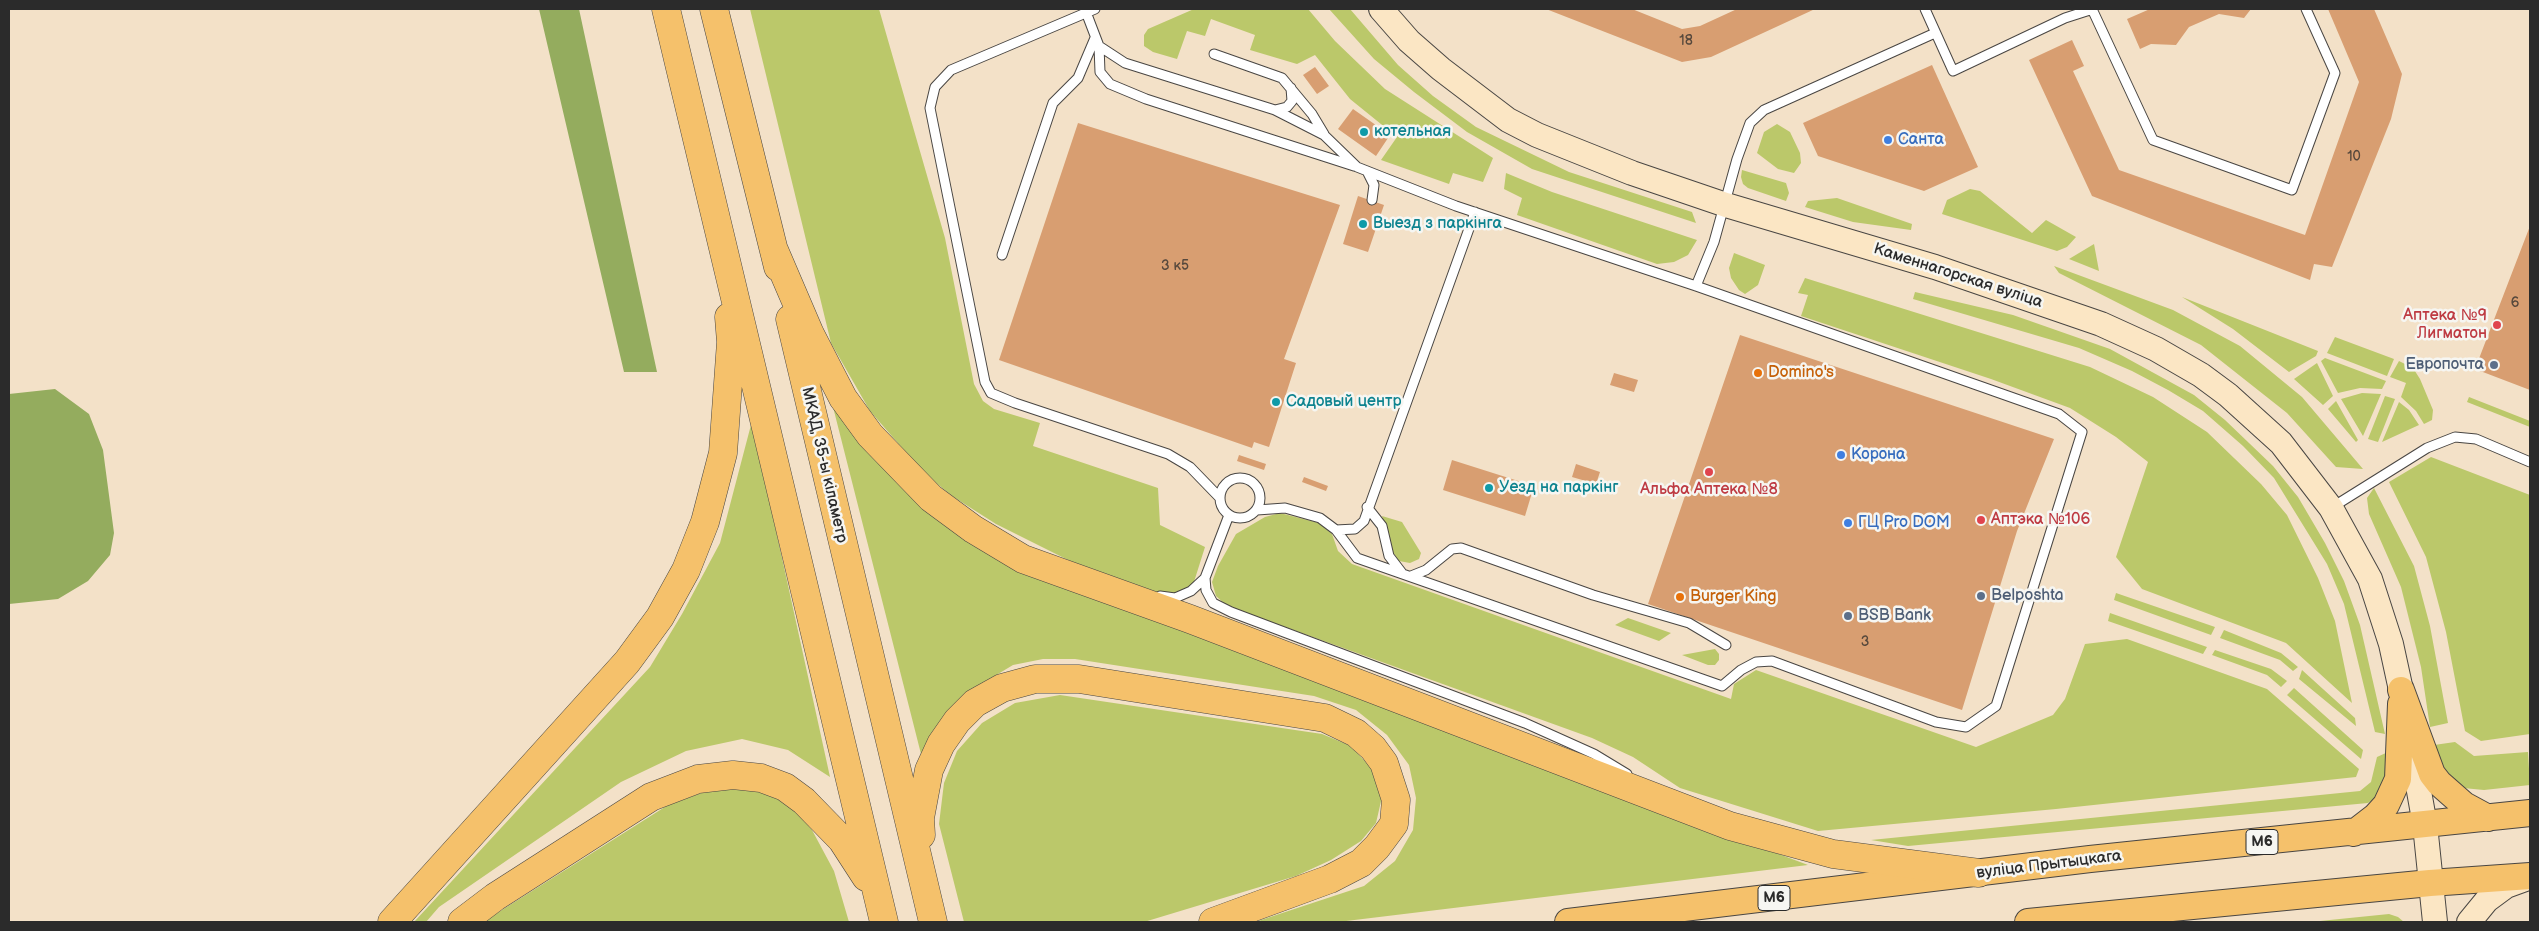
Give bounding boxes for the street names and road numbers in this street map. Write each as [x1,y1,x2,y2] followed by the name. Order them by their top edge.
[1871,240,2045,312] street label: Каменнагорская вуліца
[797,385,851,545] street label: МКАД, 35-ы кіламетр
[2246,830,2278,854] road number: М6
[1975,847,2123,883] street label: вуліца Прытыцкага
[1758,886,1790,910] road number: М6

